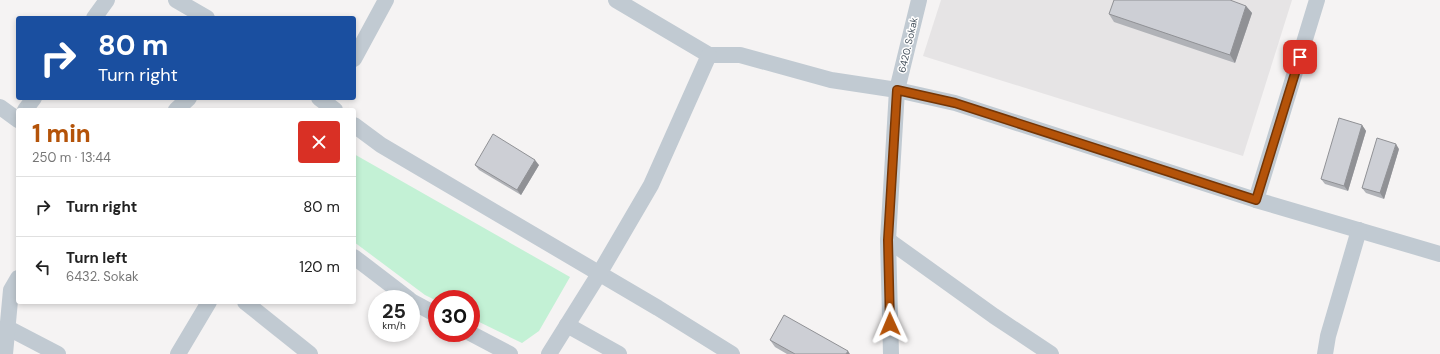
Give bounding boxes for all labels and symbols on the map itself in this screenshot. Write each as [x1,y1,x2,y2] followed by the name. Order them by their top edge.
[895,16,921,74] street label: 6420. Sokak
[1283,40,1317,74] pin
[428,290,480,342] speed limit sign: 30
[869,303,911,345] position arrow

